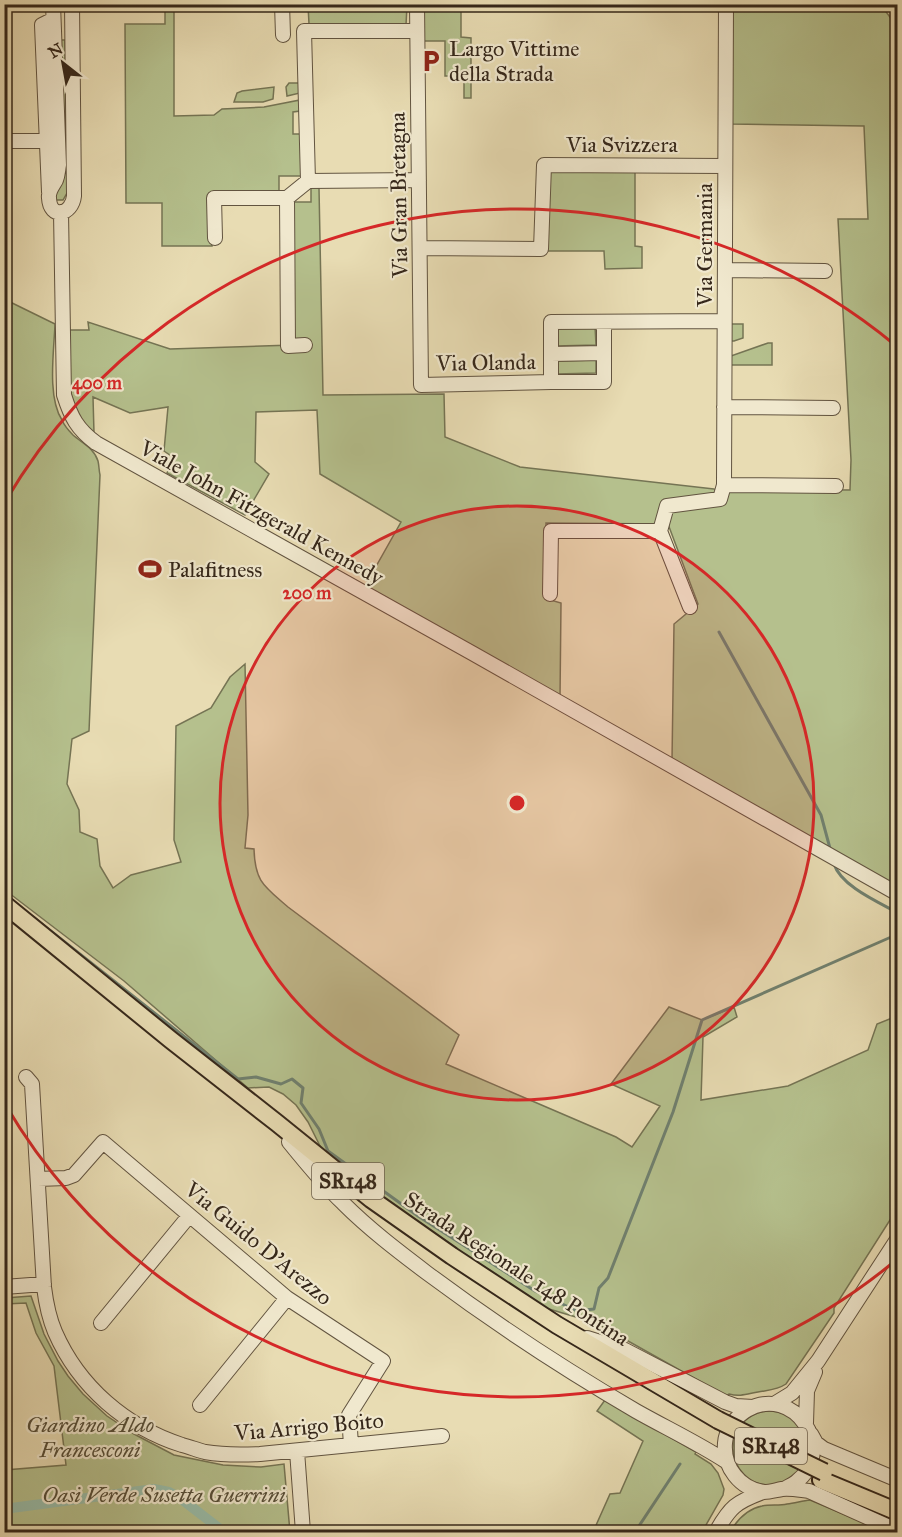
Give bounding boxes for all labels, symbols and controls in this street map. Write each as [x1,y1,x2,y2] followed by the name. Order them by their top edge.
[33,33,93,93] north arrow
[449,35,579,87] place label: Largo Vittime della Strada
[45,39,67,62] text: N
[418,48,444,74] parking icon: Largo Vittime della Strada
[384,111,413,279] street label: Via Gran Bretagna
[565,131,678,158] street label: Via Svizzera
[691,182,718,308] street label: Via Germania
[435,348,537,377] street label: Via Olanda
[72,372,123,395] text: 400 m
[134,434,389,591] street label: Viale John Fitzgerald Kennedy
[137,556,163,582] sports icon: Palafitness
[168,556,262,583] place label: Palafitness
[283,582,332,604] text: 200 m
[507,793,527,813] centre of rings
[312,1163,384,1199] road number: SR148
[179,1175,338,1311] street label: Via Guido D'Arezzo
[399,1185,635,1352] street label: Strada Regionale 148 Pontina
[232,1407,385,1447] street label: Via Arrigo Boito
[26,1411,154,1463] park label: Giardino Aldo Francesconi
[735,1428,807,1464] road number: SR148
[42,1481,286,1508] park label: Oasi Verde Susetta Guerrini

